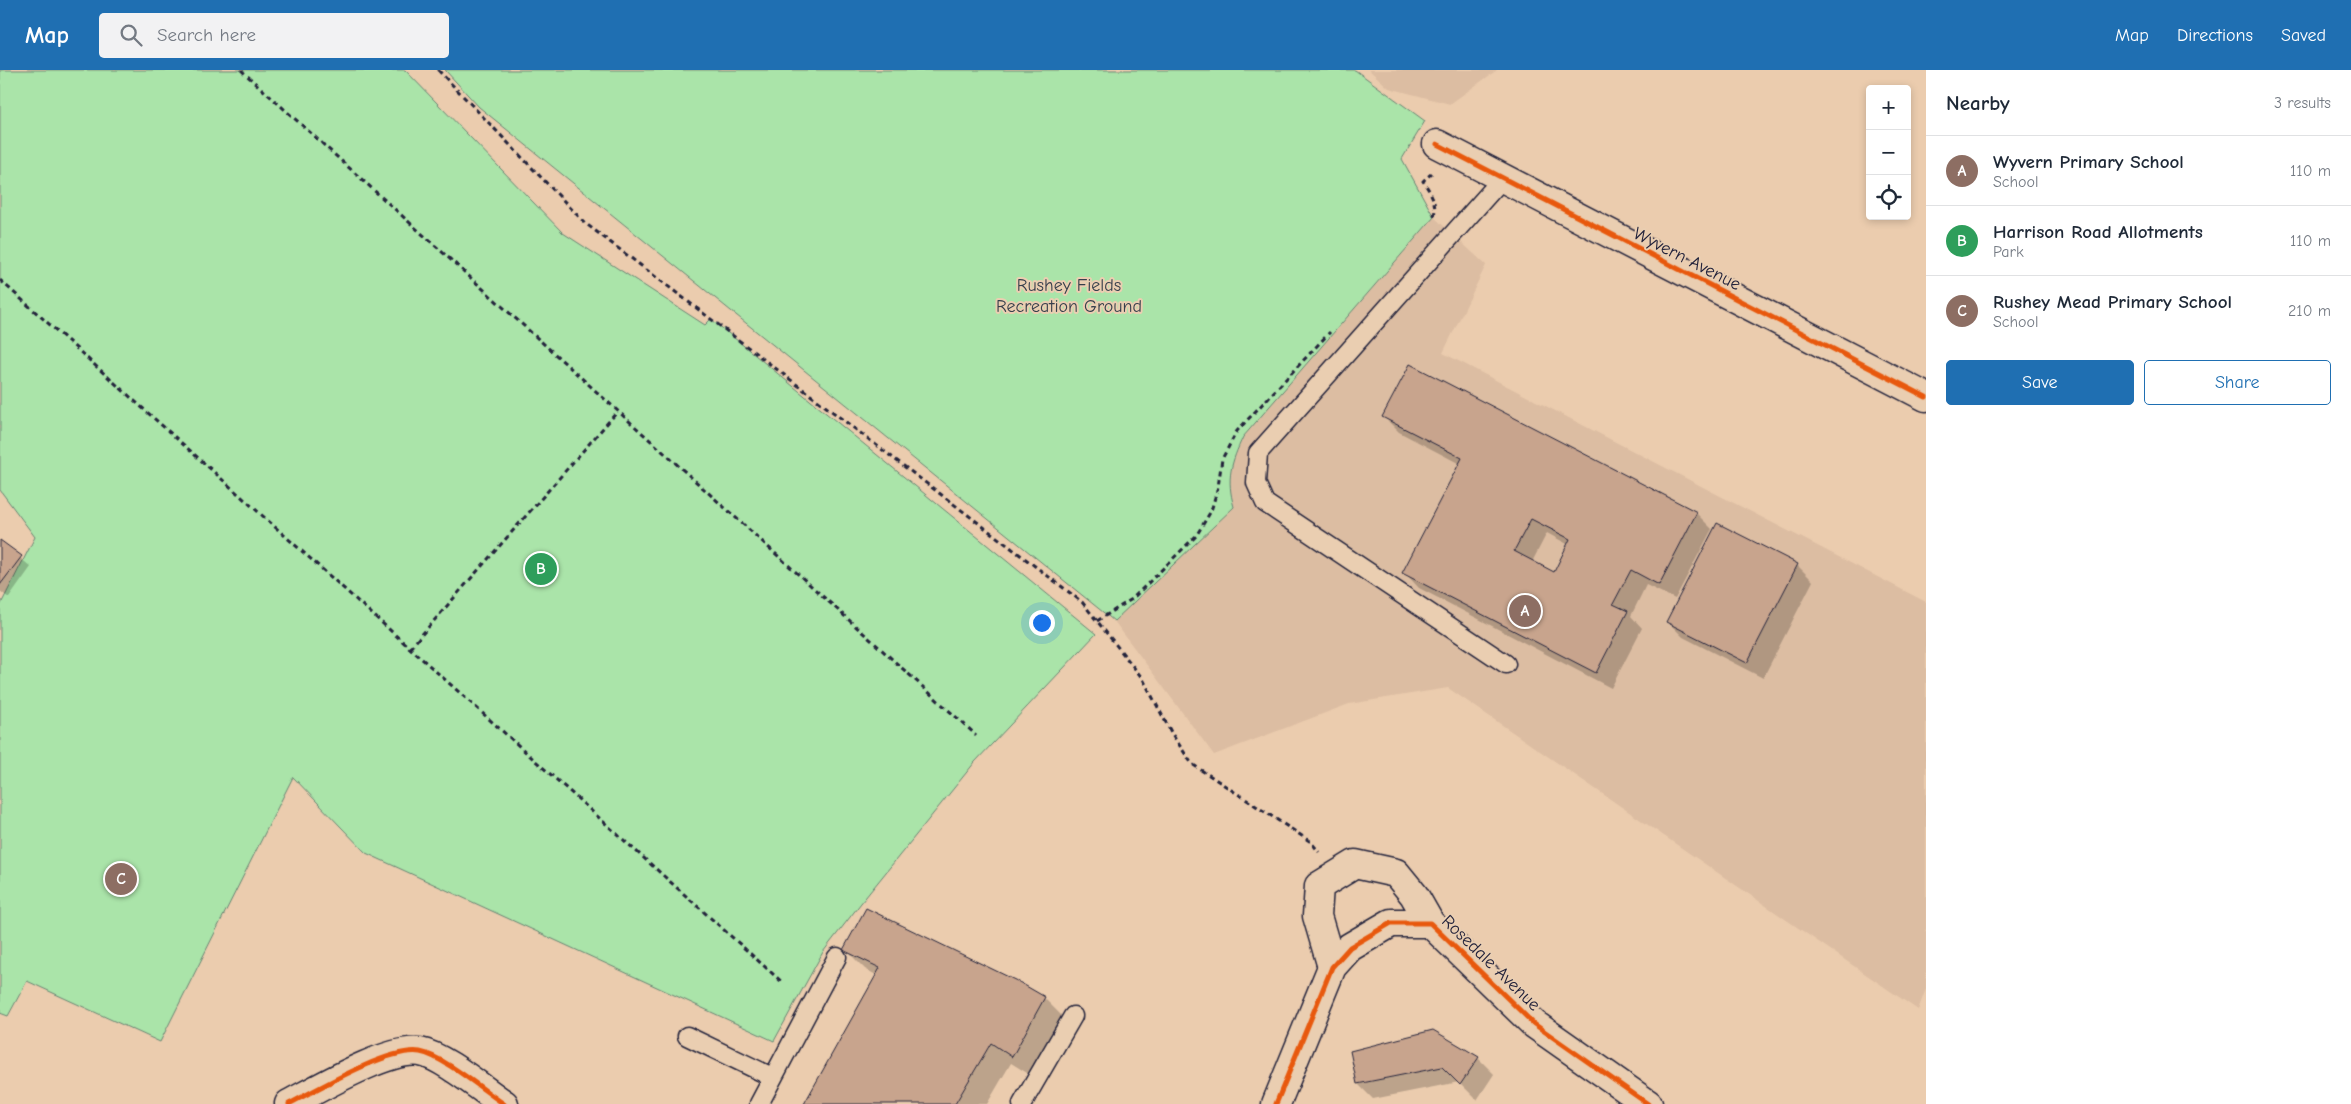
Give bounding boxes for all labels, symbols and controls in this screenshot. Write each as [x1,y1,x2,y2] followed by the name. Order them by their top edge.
[99,13,449,58] search box
[25,21,69,49] text: Map
[117,21,145,49] icon: search
[157,24,256,46] text: Search here
[2115,25,2149,46] text: Map
[2177,25,2253,46] text: Directions
[2281,25,2326,46] text: Saved
[1866,85,1911,220] map controls
[1866,85,1911,130] button: +
[1946,91,2010,115] text: Nearby
[2274,94,2331,112] text: 3 results
[1866,130,1911,175] button: −
[1993,151,2184,173] text: Wyvern Primary School
[1958,162,1966,180] text: A
[2290,162,2331,180] text: 110 m
[1993,173,2039,191] text: School
[1866,175,1911,220] button: locate
[1993,221,2203,243] text: Harrison Road Allotments
[1630,223,1744,295] street label: Wyvern Avenue
[1957,232,1967,250] text: B
[2290,232,2331,250] text: 110 m
[1993,243,2024,261] text: Park
[996,275,1142,317] park label: Rushey Fields Recreation Ground
[1993,291,2232,313] text: Rushey Mead Primary School
[1957,302,1967,320] text: C
[2288,302,2331,320] text: 210 m
[1993,313,2039,331] text: School
[1946,360,2134,405] button: Save
[2144,360,2331,405] button: Share
[525,550,557,588] pin: B
[1509,592,1541,630] pin: A
[1029,610,1055,636] your location
[105,860,137,898] pin: C
[1437,911,1545,1015] street label: Rosedale Avenue

